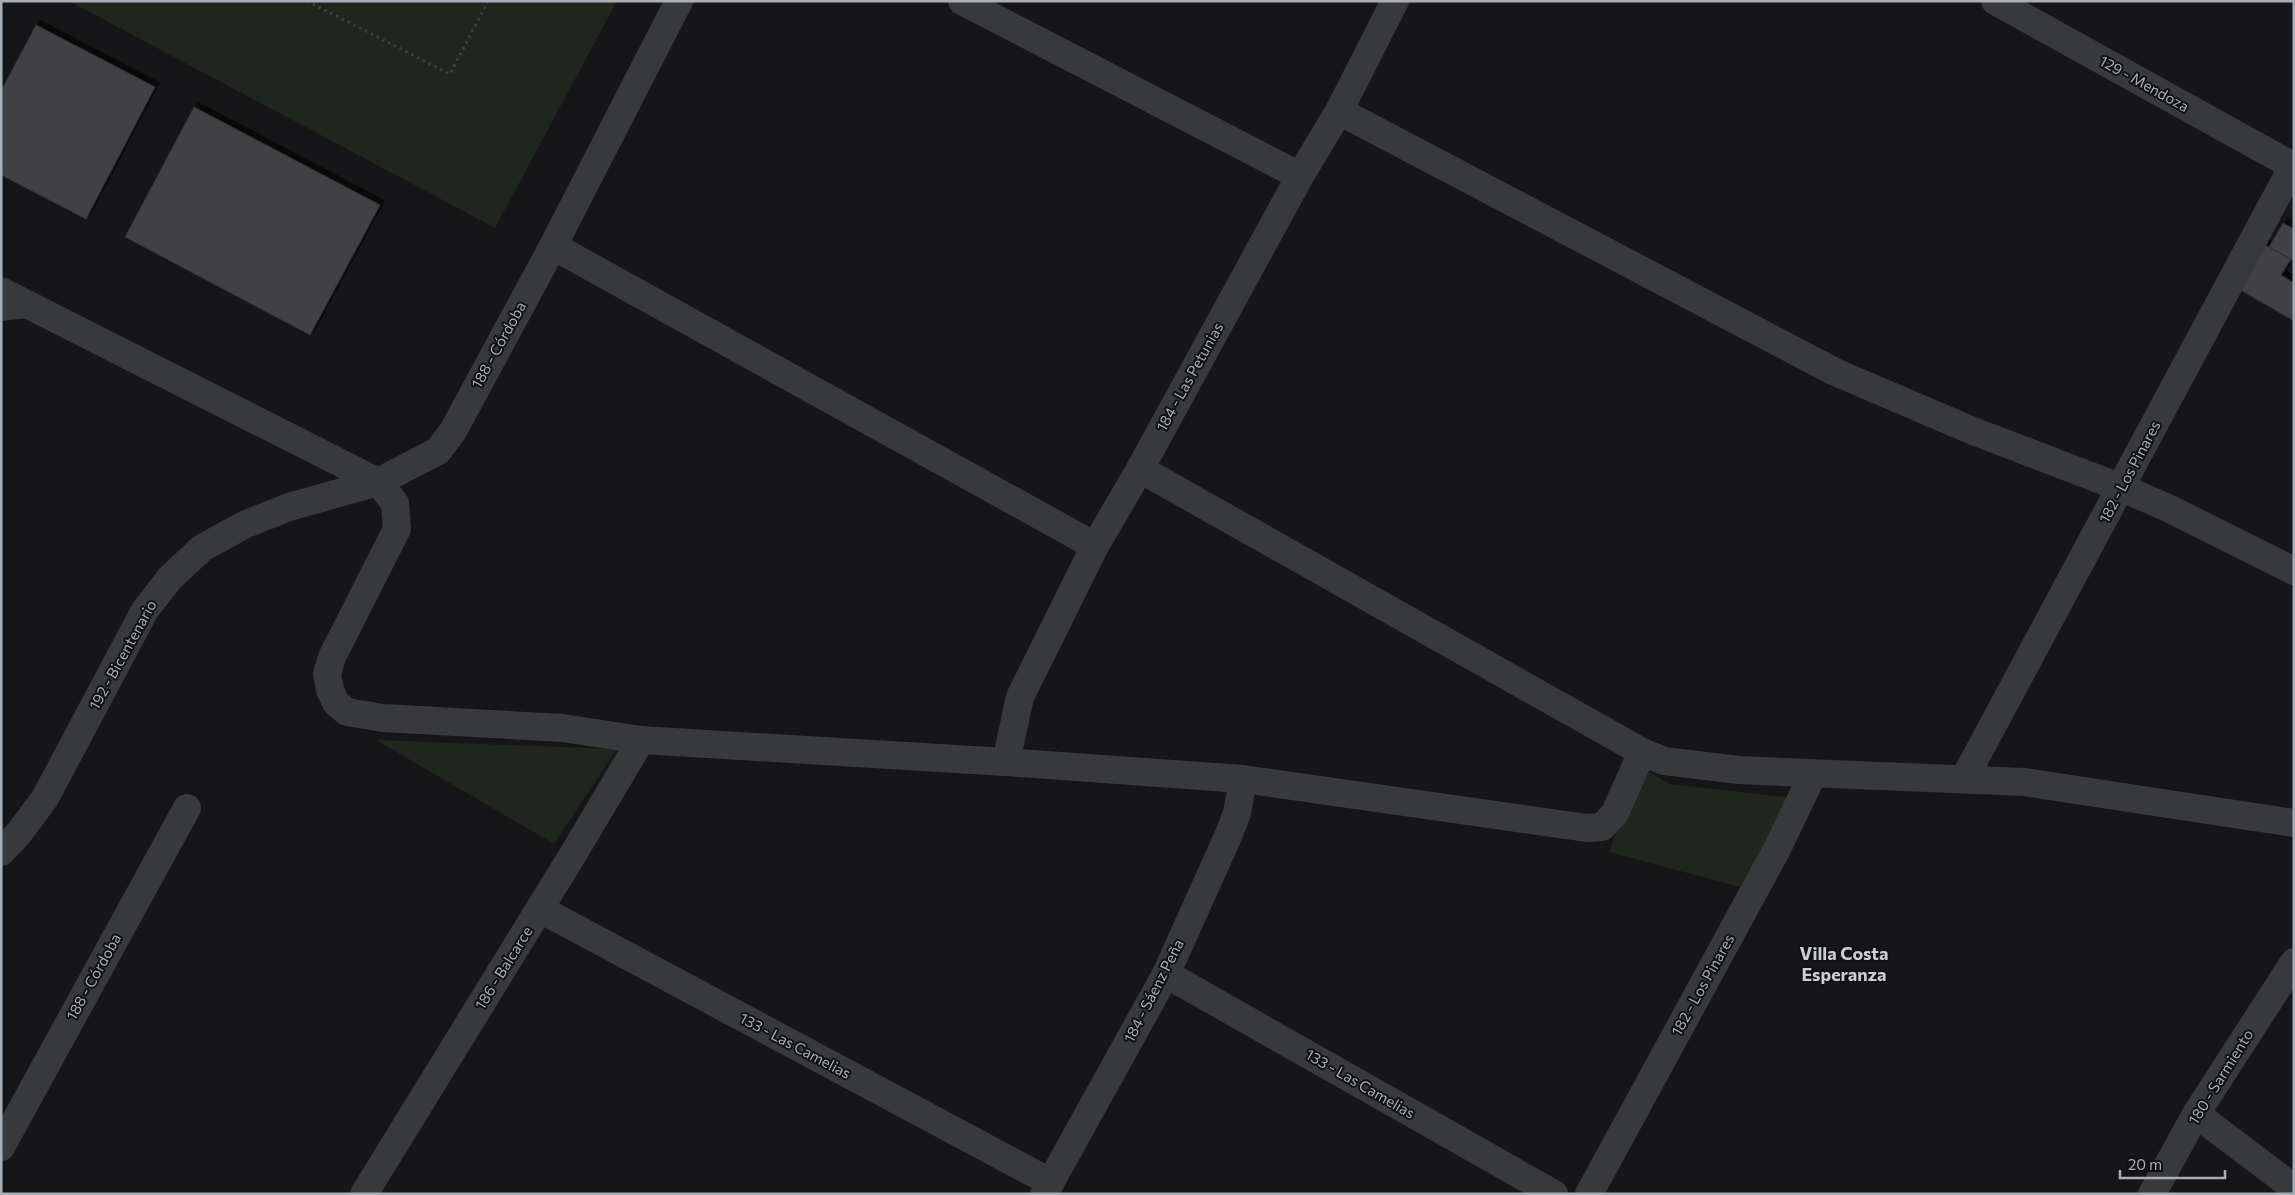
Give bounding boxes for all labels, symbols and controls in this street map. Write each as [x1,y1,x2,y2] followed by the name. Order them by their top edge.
[2097,51,2192,115] street label: 129 - Mendoza
[467,298,529,391] street label: 188 - Córdoba
[1152,319,1226,434] street label: 184 - Las Petunias
[2095,417,2164,526] street label: 182 - Los Pinares
[85,597,160,712] street label: 192 - Bicentenario
[471,923,536,1012] street label: 186 - Balcarce
[62,930,124,1023] street label: 188 - Córdoba
[1667,931,1738,1038] street label: 182 - Los Pinares
[1119,936,1187,1045] street label: 184 - Sáenz Peña
[1800,942,1888,985] district label: Villa Costa Esperanza
[737,1008,854,1082] street label: 133 - Las Camelias
[2184,1026,2257,1127] street label: 180 - Sarmiento
[1303,1045,1418,1122] street label: 133 - Las Camelias
[2120,1148,2225,1180] scale bar
[2128,1155,2162,1173] text: 20 m

